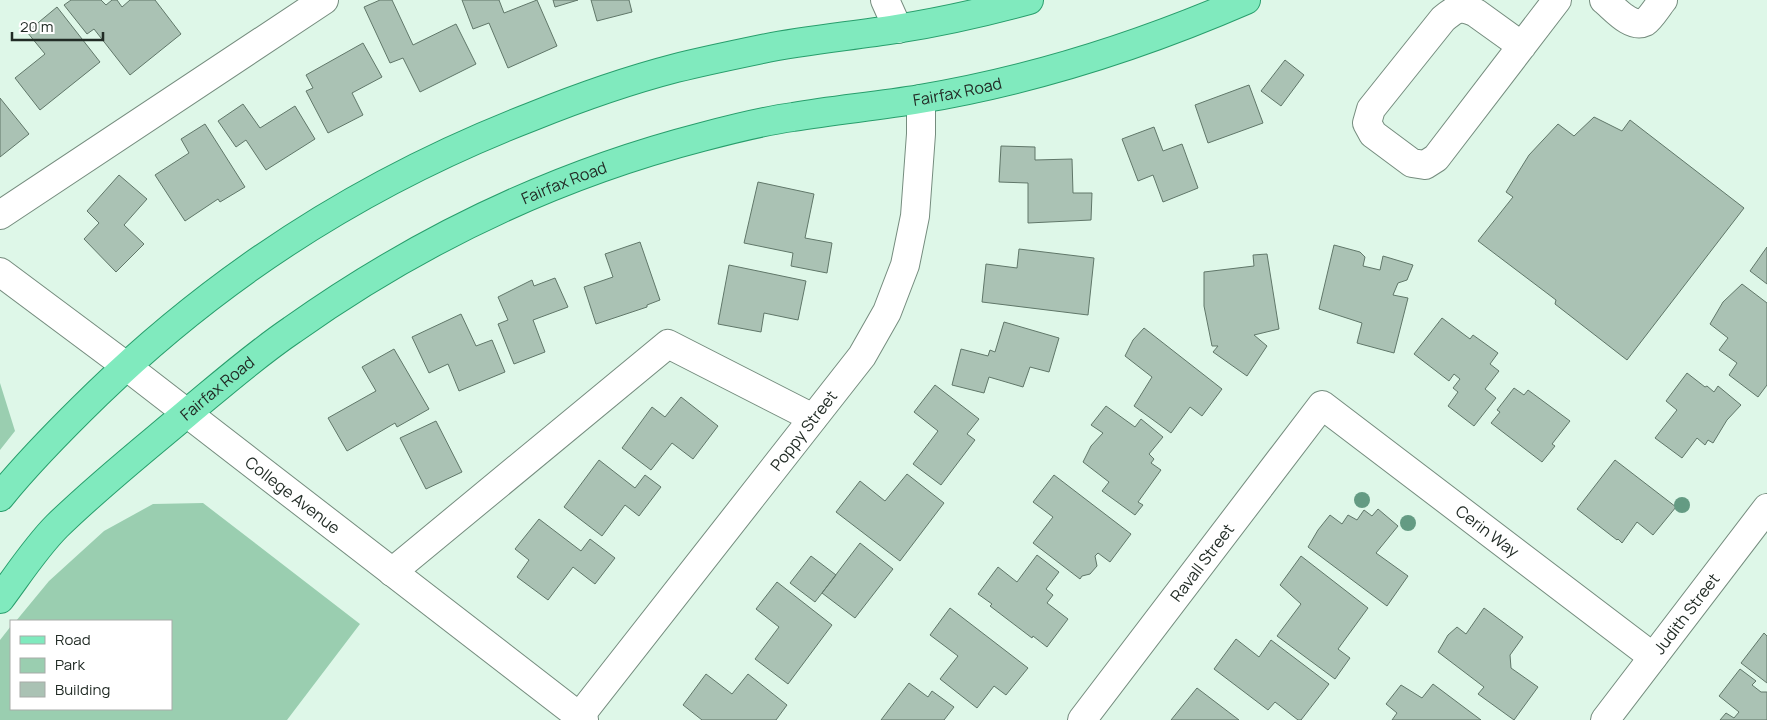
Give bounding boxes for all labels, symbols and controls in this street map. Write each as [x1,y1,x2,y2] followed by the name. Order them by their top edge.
[12,10,104,42] scale bar
[20,16,53,37] text: 20 m
[911,72,1004,111] street label: Fairfax Road
[518,156,610,209] street label: Fairfax Road
[175,351,259,425] street label: Fairfax Road
[765,386,842,475] street label: Poppy Street
[241,451,345,539] street label: College Avenue
[1451,500,1524,563] street label: Cerin Way
[1165,519,1239,606] street label: Ravall Street
[1648,569,1724,658] street label: Judith Street
[10,620,172,710] legend
[55,629,91,650] text: Road
[55,654,85,675] text: Park
[55,679,110,700] text: Building

